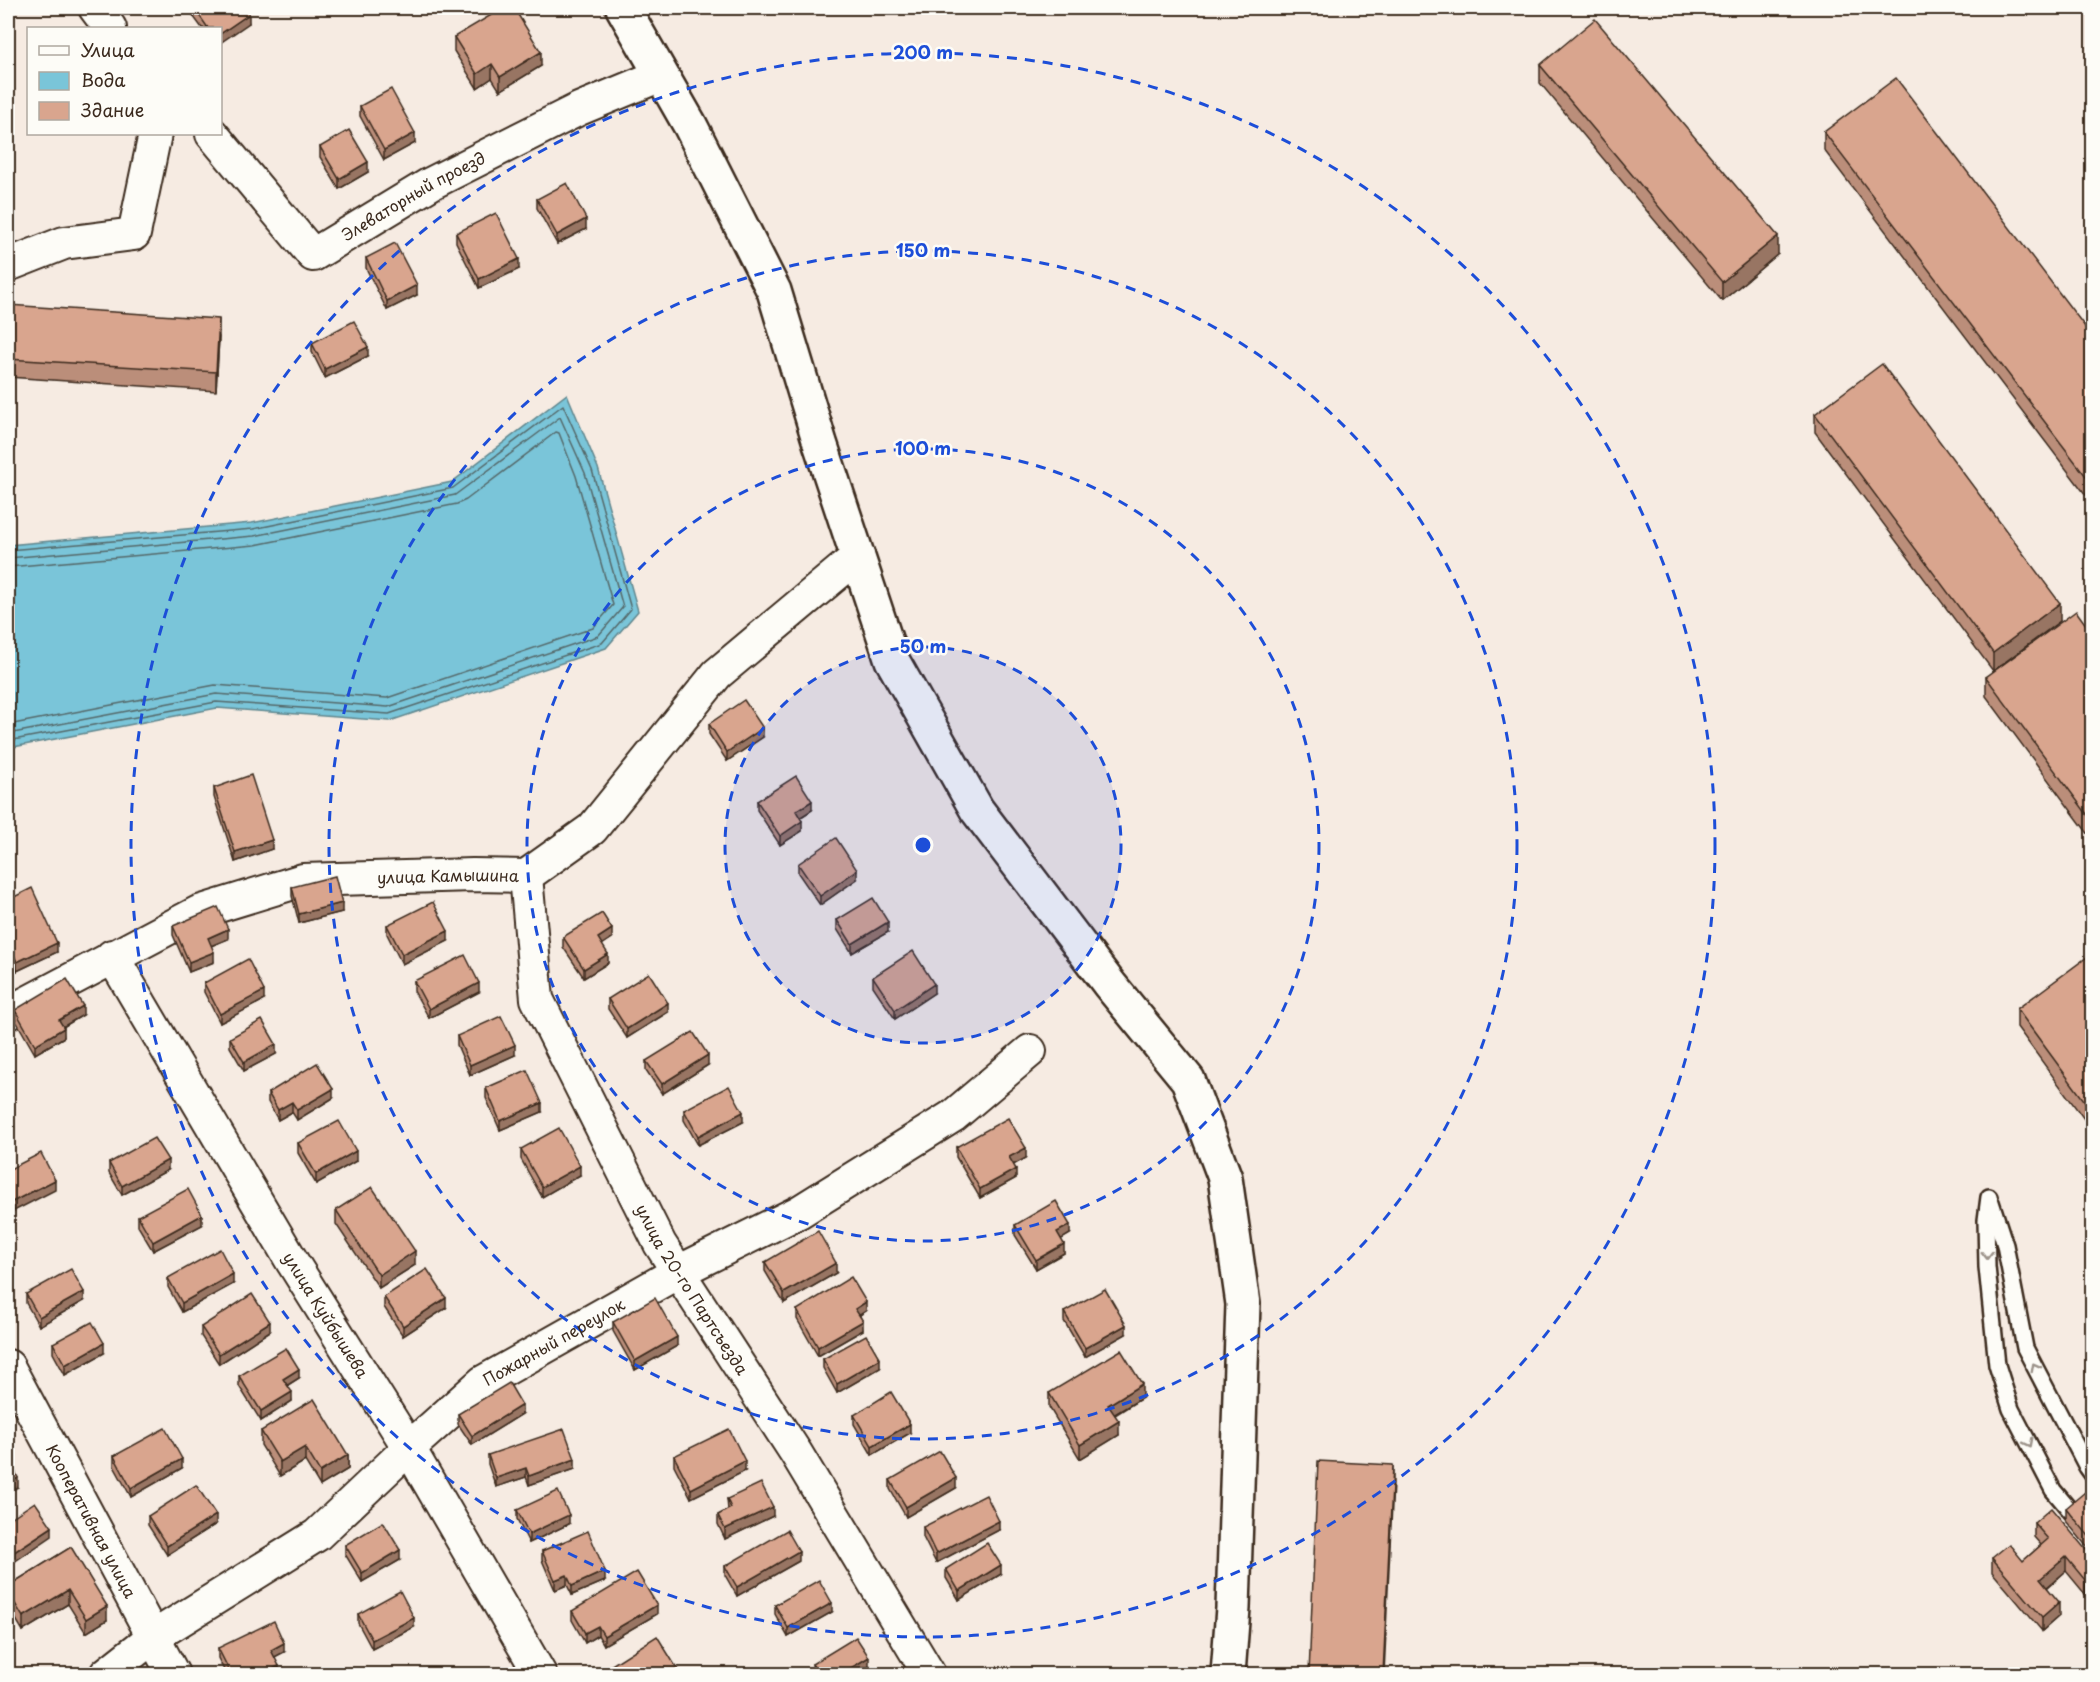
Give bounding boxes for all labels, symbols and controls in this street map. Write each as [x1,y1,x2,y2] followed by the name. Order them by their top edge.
[27,27,222,135] legend
[81,36,135,63] text: Улица
[893,38,953,65] text: 200 m
[81,66,126,93] text: Вода
[81,96,144,123] text: Здание
[336,145,489,246] street label: Элеваторный проезд
[896,236,950,263] text: 150 m
[895,434,951,461] text: 100 m
[900,632,946,659] text: 50 m
[913,835,933,855] centre of rings
[377,862,519,889] street label: улица Камышина
[631,1200,755,1379] street label: улица 20-го Партсъезда
[278,1247,375,1382] street label: улица Куйбышева
[1980,1250,1993,1259] one-way arrow
[478,1291,629,1391] street label: Пожарный переулок
[2031,1363,2042,1373] one-way arrow
[2022,1437,2033,1447] one-way arrow
[41,1439,143,1602] street label: Кооперативная улица

